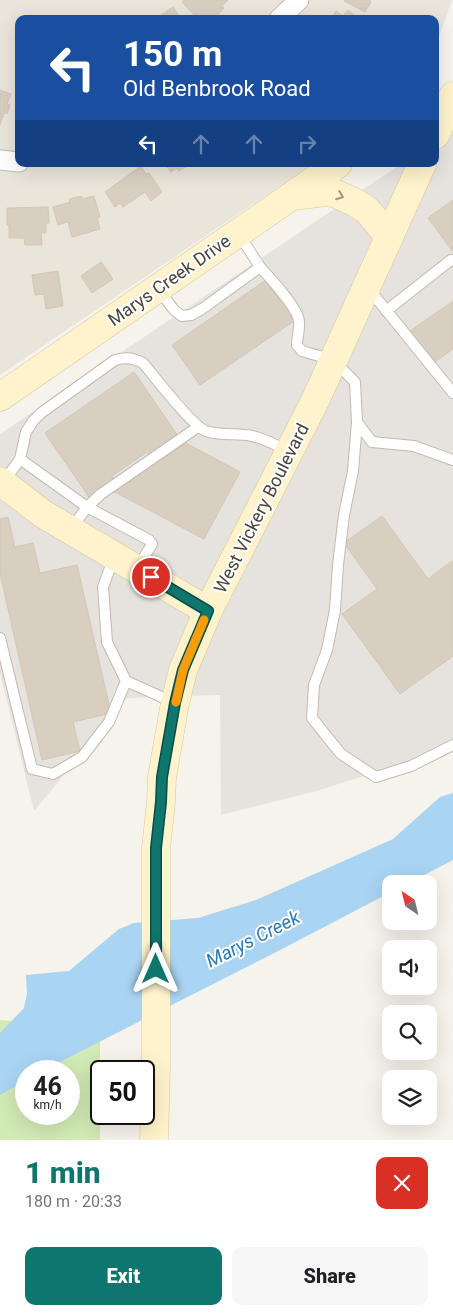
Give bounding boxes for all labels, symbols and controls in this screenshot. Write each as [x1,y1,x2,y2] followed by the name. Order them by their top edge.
[123,34,222,75] text: 150 m
[40,35,105,100] icon: left
[123,76,311,101] text: Old Benbrook Road
[134,130,162,158] icon: left
[187,130,215,158] icon: ahead
[240,130,268,158] icon: ahead
[293,130,321,158] icon: right
[335,190,344,200] one-way arrow
[104,230,234,330] street label: Marys Creek Drive
[209,420,313,596] street label: West Vickery Boulevard
[130,556,172,598] pin
[137,563,165,591] icon: arrive
[382,875,438,930] north arrow
[382,875,437,1125] map controls
[202,905,304,972] water label: Marys Creek
[382,940,437,995] button: sound
[129,942,181,994] position arrow
[382,1005,437,1060] button: search
[90,1060,155,1125] speed limit sign: 50
[382,1070,437,1125] button: layers
[33,1072,62,1101] text: 46
[33,1098,62,1112] text: km/h
[25,1155,101,1190] text: 1 min
[376,1157,428,1209] button: close
[25,1192,122,1211] text: 180 m · 20:33
[25,1247,222,1305] button: Exit
[232,1247,428,1305] button: Share

